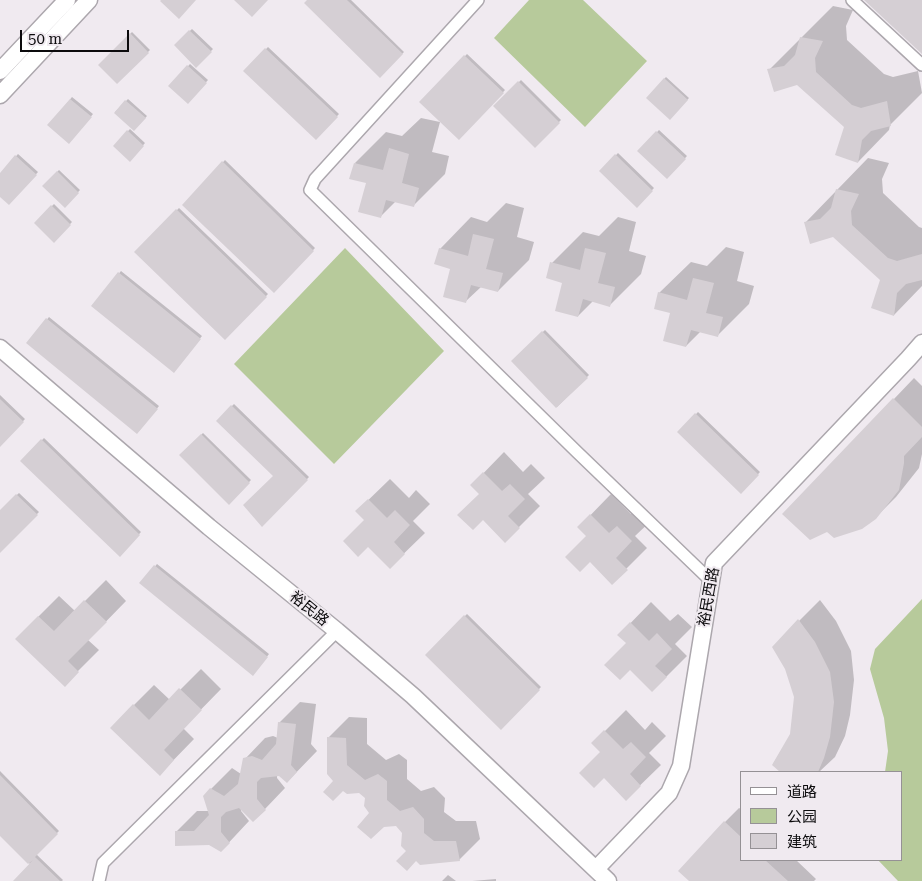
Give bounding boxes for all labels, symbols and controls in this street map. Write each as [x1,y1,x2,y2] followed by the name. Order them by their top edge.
[22,20,131,52] scale bar
[28,30,62,48] text: 50 m
[695,566,723,628] street label: 裕民西路
[286,588,332,630] street label: 裕民路
[740,771,902,861] legend
[787,783,817,801] text: 道路
[787,808,817,826] text: 公园
[787,833,817,851] text: 建筑

